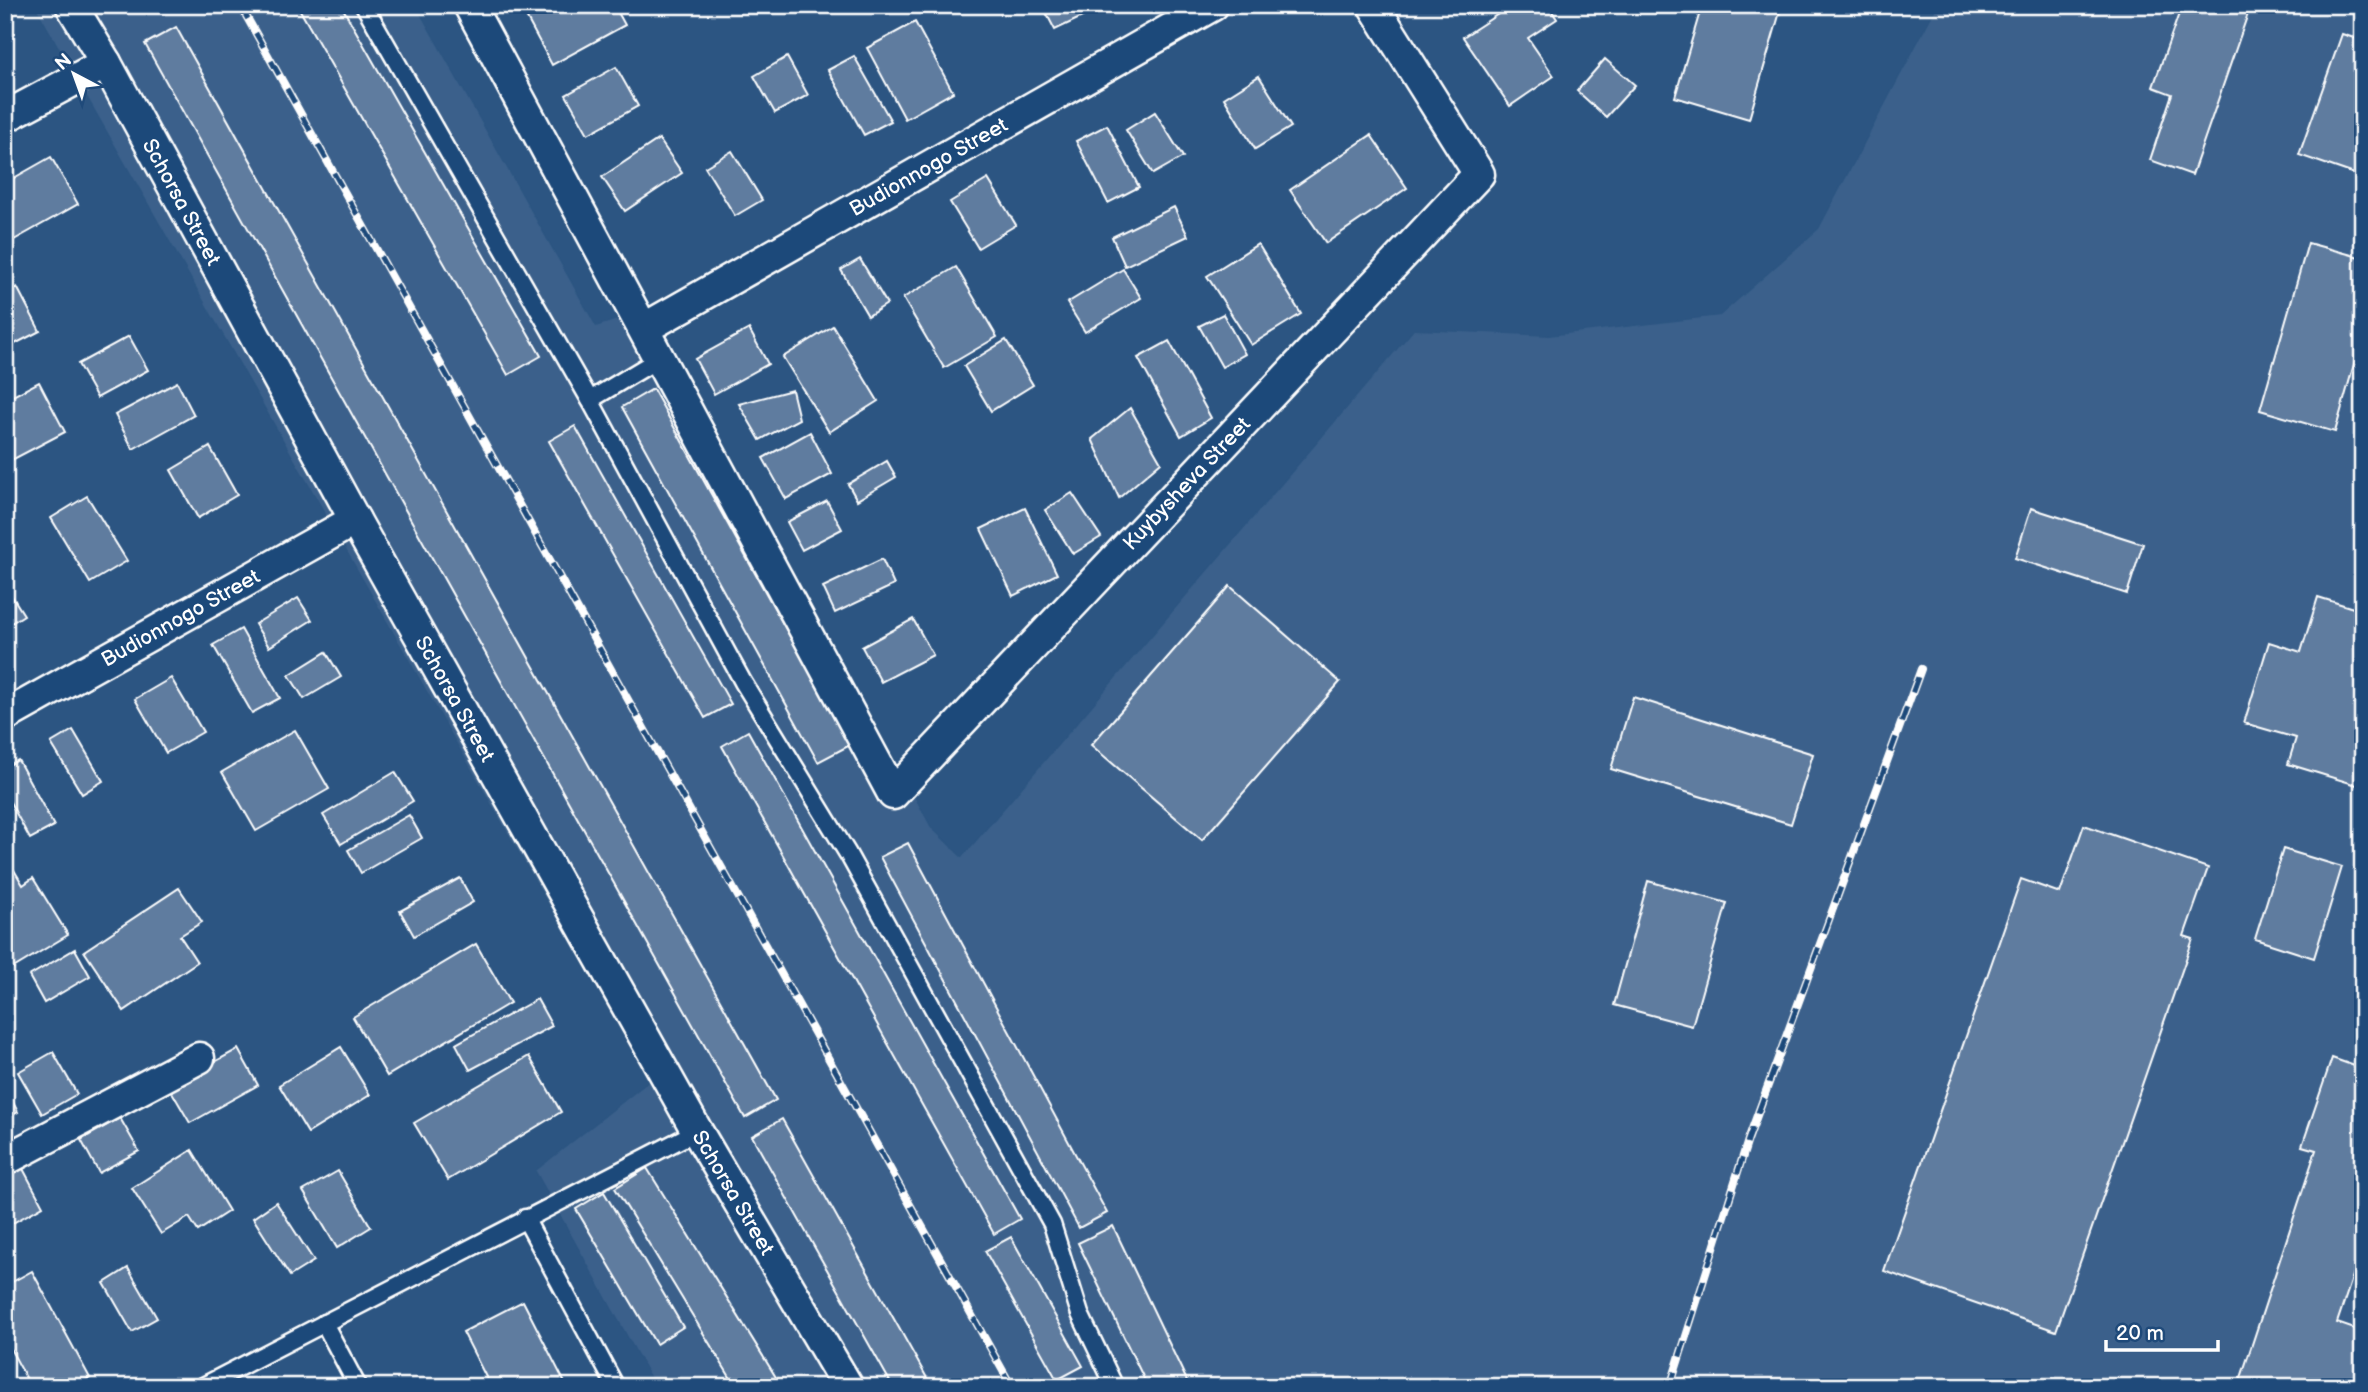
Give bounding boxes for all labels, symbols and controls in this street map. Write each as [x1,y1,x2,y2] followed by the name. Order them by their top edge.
[38,38,108,108] north arrow
[51,49,77,76] text: N
[845,112,1012,222] street label: Budionnogo Street
[137,134,227,270] street label: Schorsa Street
[1118,411,1256,555] street label: Kuybysheva Street
[97,563,264,672] street label: Budionnogo Street
[410,631,500,767] street label: Schorsa Street
[687,1126,780,1260] street label: Schorsa Street
[2106,1308,2218,1352] scale bar
[2116,1321,2164,1346] text: 20 m

